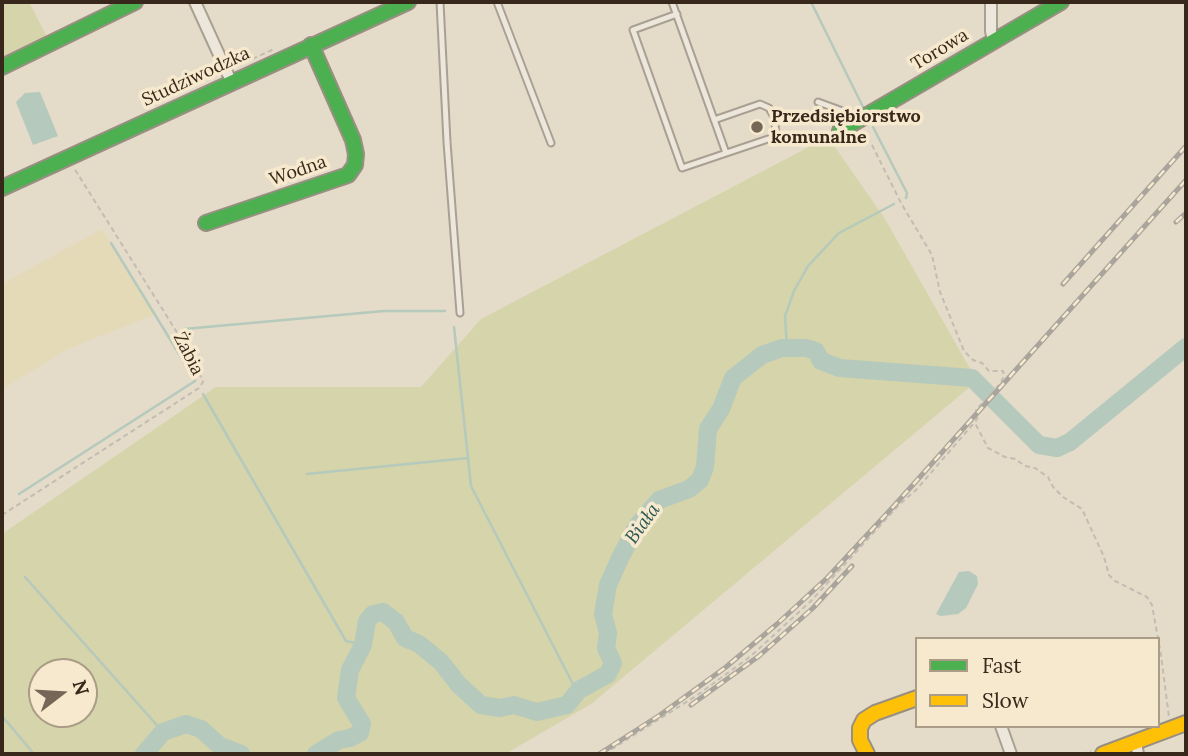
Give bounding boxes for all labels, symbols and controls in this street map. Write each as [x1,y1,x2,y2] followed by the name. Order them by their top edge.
[908,25,972,75] street label: Torowa
[139,43,253,111] street label: Studziwodzka
[771,106,921,148] place label: Przedsiębiorstwo komunalne
[749,119,765,135] marker: Przedsiębiorstwo komunalne
[267,151,329,191] street label: Wodna
[168,329,208,379] street label: Żabia
[621,499,665,549] water label: Biała
[915,637,1160,728] legend
[982,652,1021,679] text: Fast
[28,658,98,728] north arrow
[68,677,95,698] text: N
[982,687,1029,714] text: Slow

